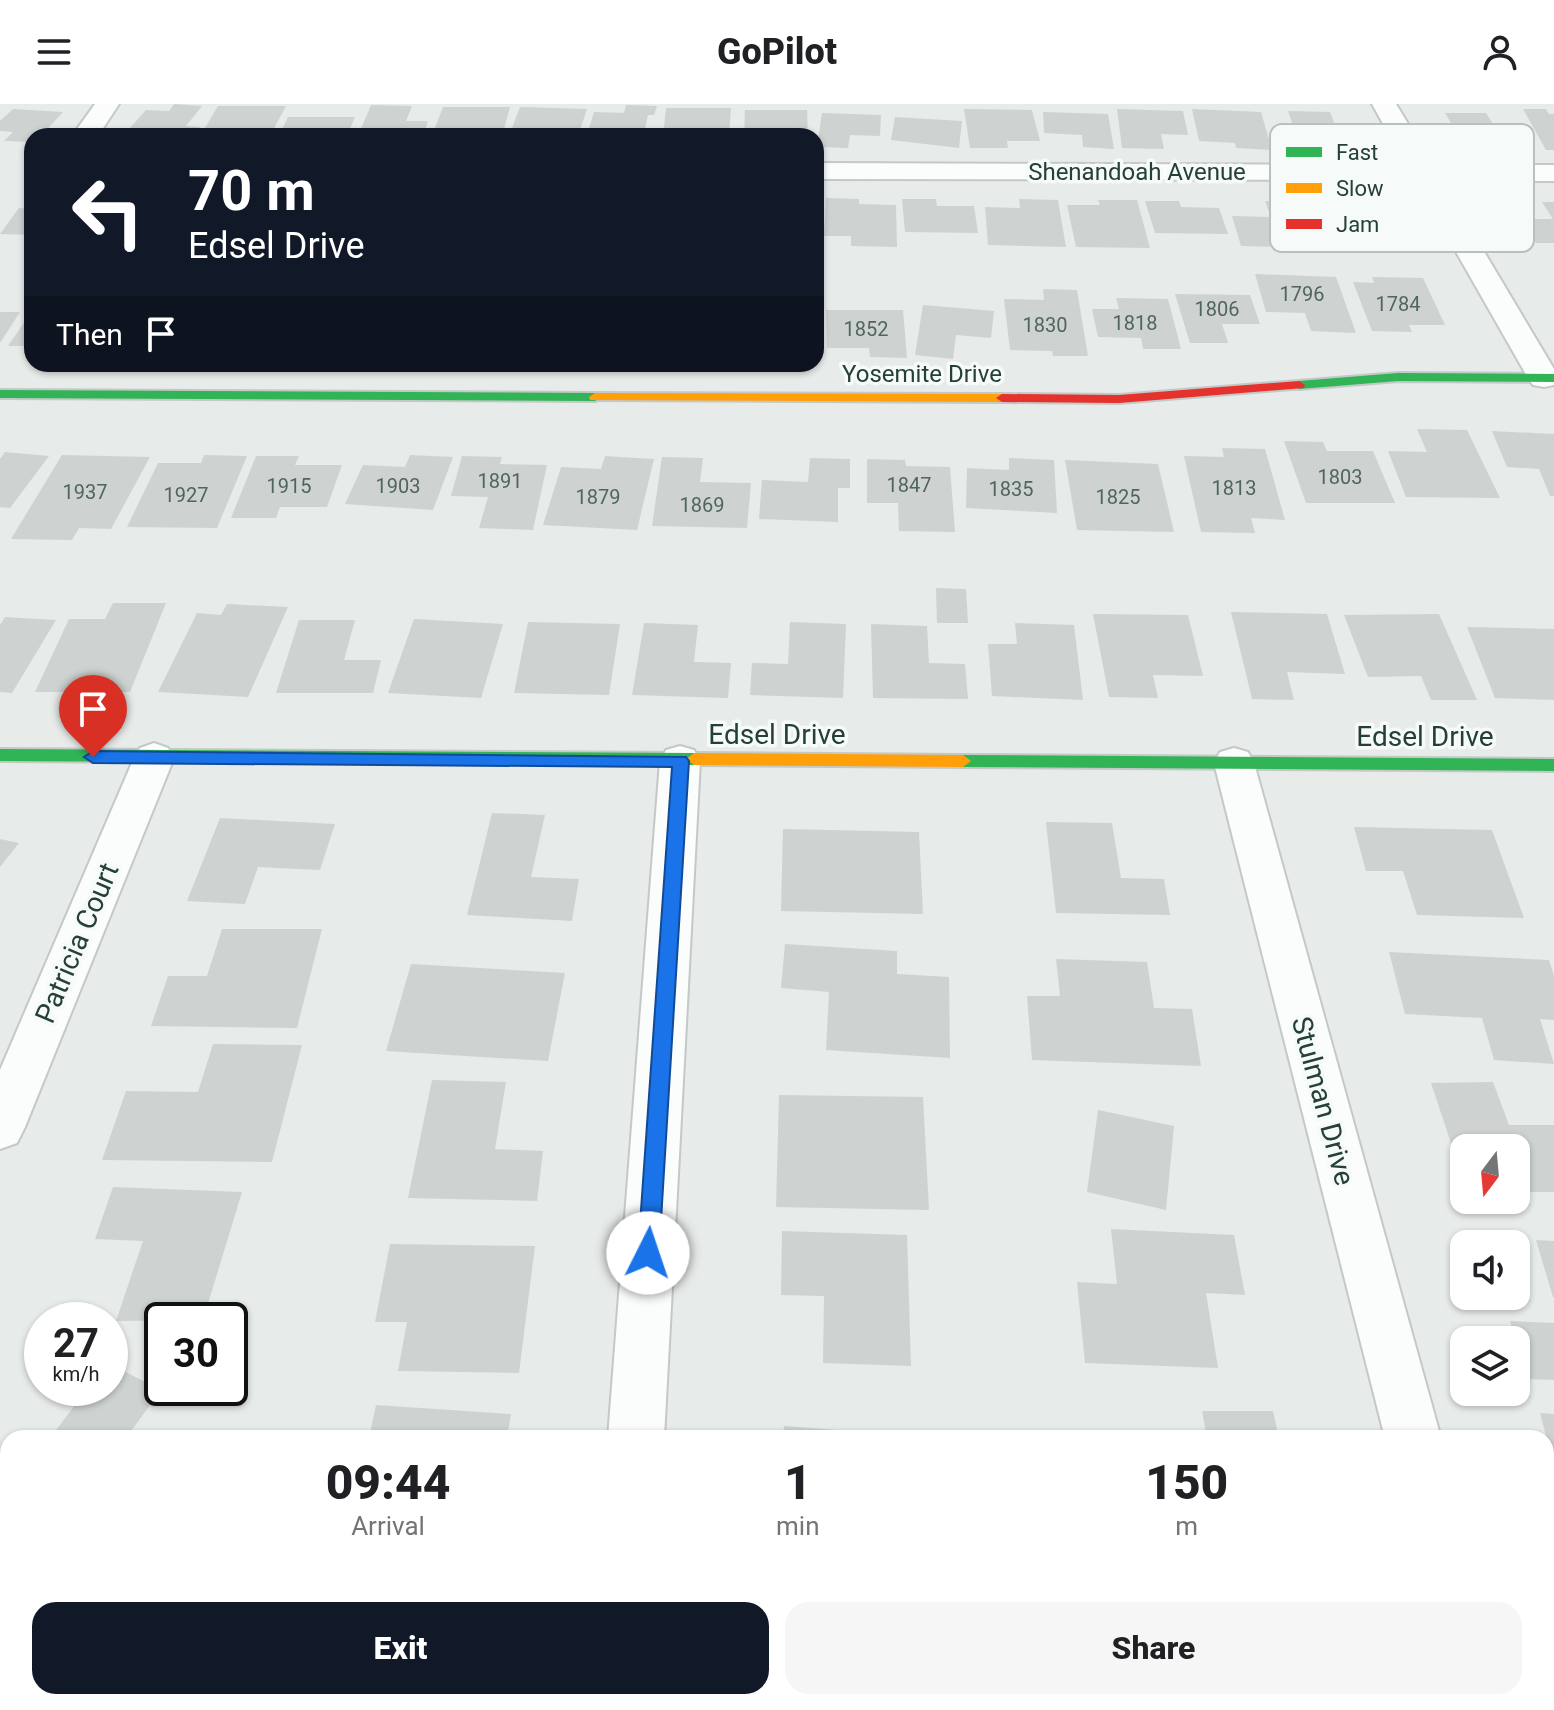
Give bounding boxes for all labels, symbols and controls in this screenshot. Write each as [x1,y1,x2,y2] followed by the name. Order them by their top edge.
[32,30,76,74] icon: menu
[1478,30,1522,74] icon: person
[717,31,837,73] text: GoPilot
[1270,124,1534,252] legend
[1336,140,1378,165] text: Fast
[188,158,315,224] text: 70 m
[1028,158,1246,186] street label: Shenandoah Avenue
[56,160,160,264] icon: left
[1336,176,1384,201] text: Slow
[1336,212,1379,237] text: Jam
[188,225,365,267] text: Edsel Drive
[1280,282,1324,306] house number: 1796
[1376,292,1420,316] house number: 1784
[1195,297,1239,321] house number: 1806
[1113,311,1157,335] house number: 1818
[139,312,183,356] icon: arrive
[1023,313,1067,337] house number: 1830
[56,317,123,352] text: Then
[844,317,888,341] house number: 1852
[842,360,1002,388] street label: Yosemite Drive
[1318,465,1362,489] house number: 1803
[478,469,522,493] house number: 1891
[887,473,931,497] house number: 1847
[267,474,311,498] house number: 1915
[376,474,420,498] house number: 1903
[1212,476,1256,500] house number: 1813
[989,477,1033,501] house number: 1835
[63,480,107,504] house number: 1937
[164,483,208,507] house number: 1927
[576,485,620,509] house number: 1879
[1096,485,1140,509] house number: 1825
[680,493,724,517] house number: 1869
[59,675,127,757] pin
[71,687,115,731] icon: arrive
[708,718,846,751] street label: Edsel Drive
[1356,720,1494,753] street label: Edsel Drive
[28,858,126,1028] street label: Patricia Court
[1285,1013,1361,1189] street label: Stulman Drive
[1450,1134,1530,1214] north arrow
[1450,1134,1530,1406] map controls
[606,1211,690,1295] position arrow
[1450,1230,1530,1310] button: sound
[144,1302,248,1406] speed limit sign: 30
[53,1320,99,1367] text: 27
[1450,1326,1530,1406] button: layers
[53,1362,99,1386] text: km/h
[326,1454,450,1511] text: 09:44
[784,1454,812,1511] text: 1
[1145,1454,1228,1511] text: 150
[351,1511,425,1541] text: Arrival
[776,1511,820,1541] text: min
[1175,1511,1198,1541] text: m
[32,1602,769,1694] button: Exit
[785,1602,1522,1694] button: Share

